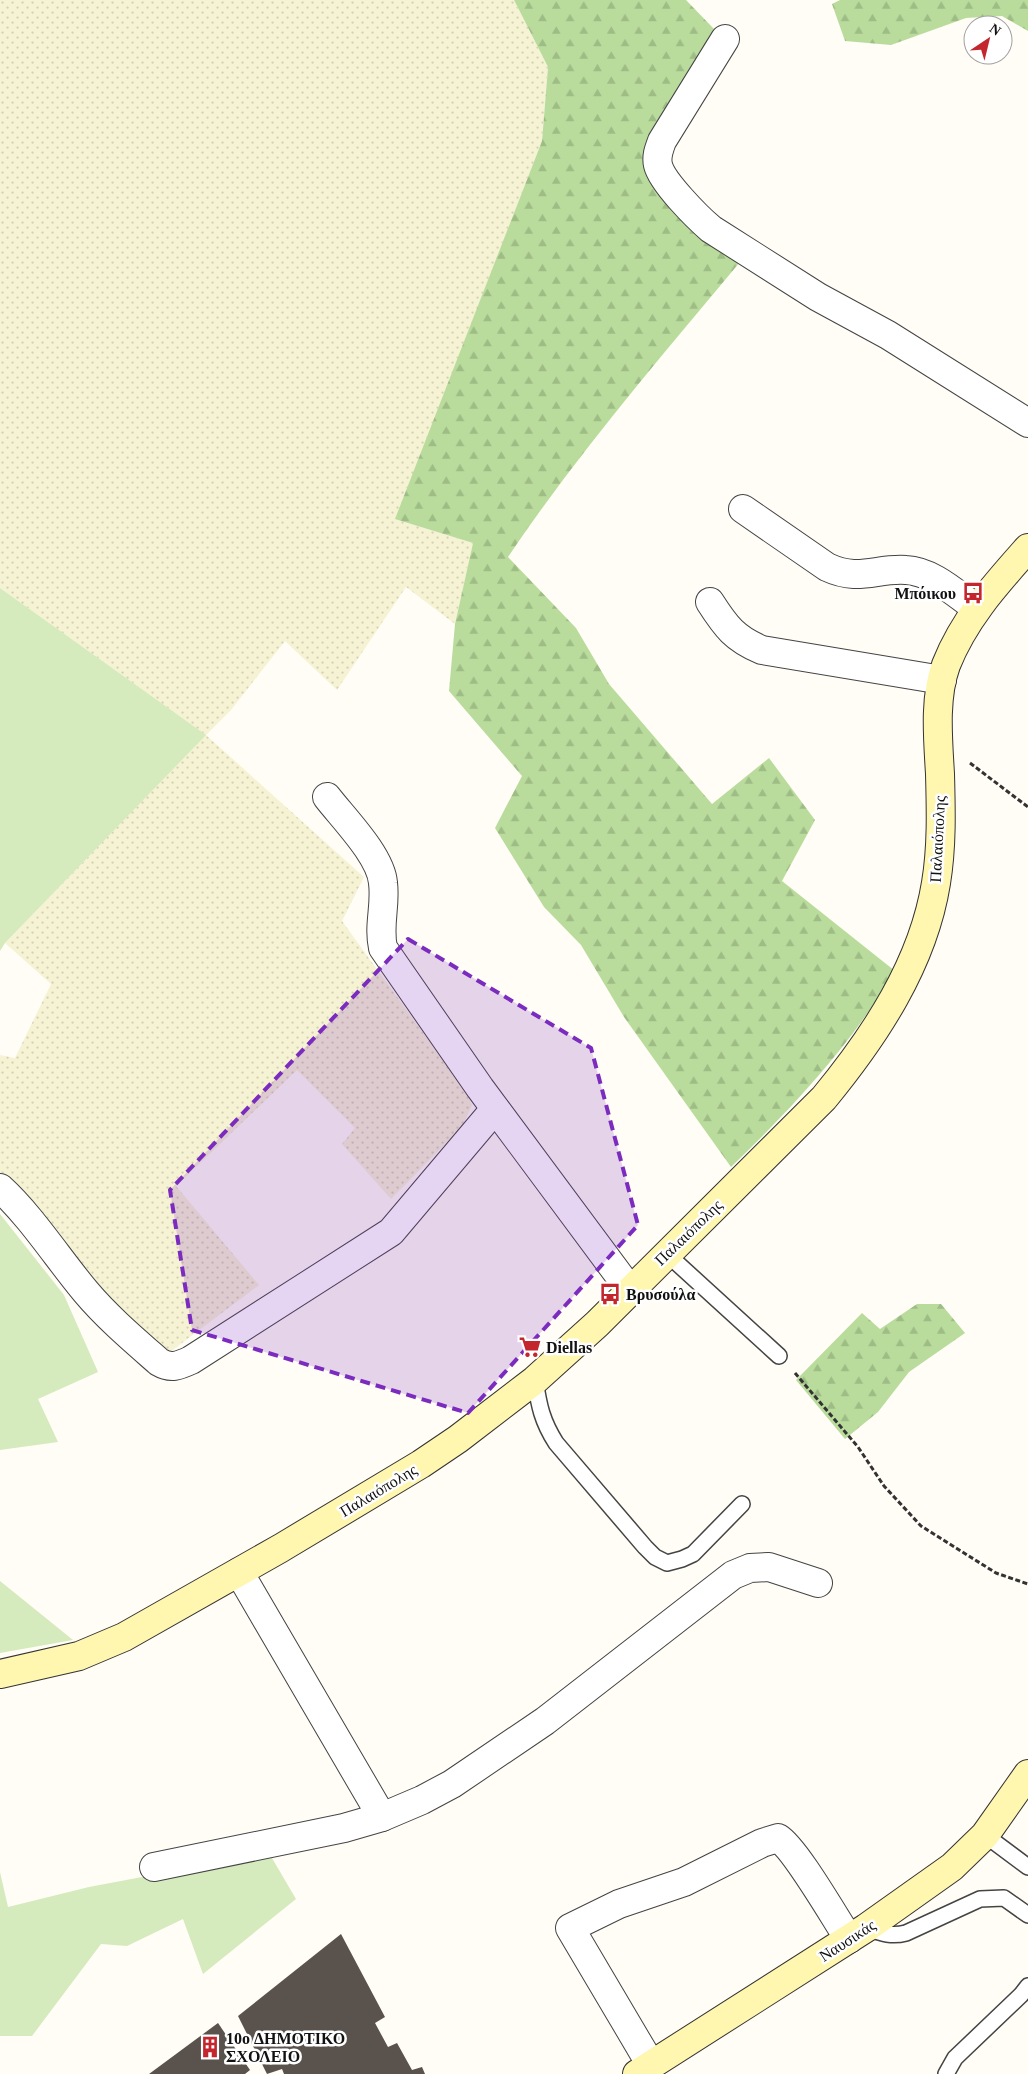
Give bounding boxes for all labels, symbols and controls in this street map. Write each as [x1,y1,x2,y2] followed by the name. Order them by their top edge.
[963,15,1013,65] north arrow
[987,21,1004,39] text: N
[960,580,986,606] bus stop icon: Μπόικου
[894,585,956,602] place label: Μπόικου
[927,795,949,883] street label: Παλαιόπολης
[651,1196,727,1269] street label: Παλαιόπολης
[597,1281,623,1307] bus stop icon: Βρυσούλα
[626,1286,695,1304] place label: Βρυσούλα
[517,1334,543,1360] supermarket icon: Diellas
[546,1339,592,1356] place label: Diellas
[337,1460,421,1521] street label: Παλαιόπολης
[816,1916,879,1965] street label: Ναυσικάς
[226,2030,345,2065] place label: 10o ΔΗΜΟΤΙΚΟ ΣΧΟΛΕΙΟ
[197,2034,223,2060] building icon: 10o ΔΗΜΟΤΙΚΟ ΣΧΟΛΕΙΟ

